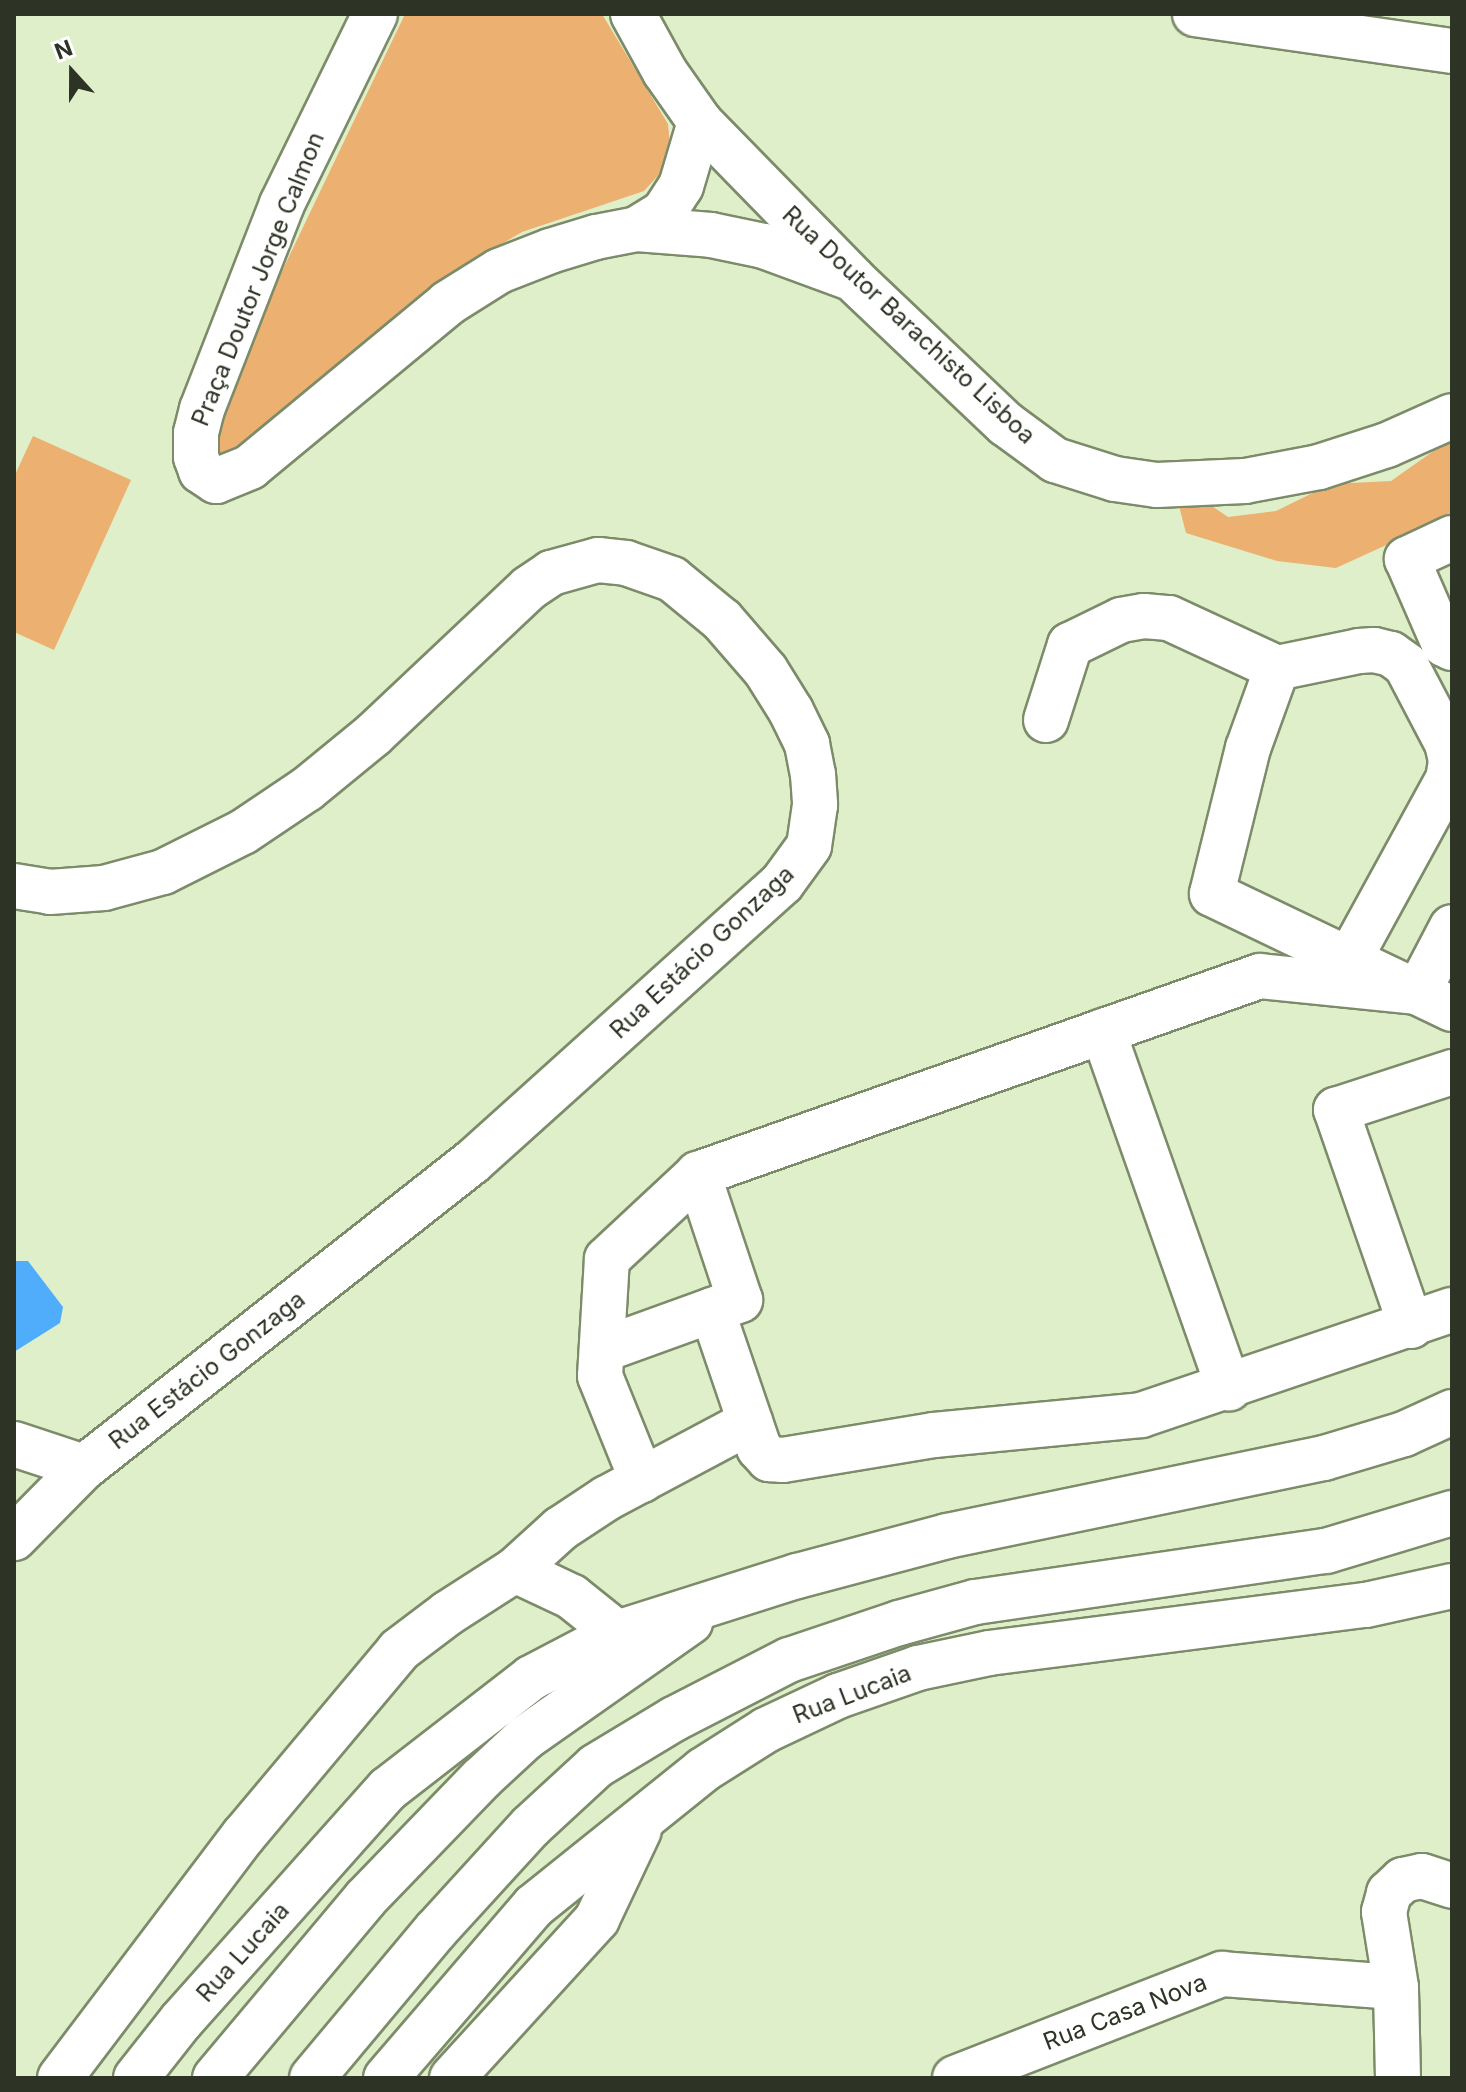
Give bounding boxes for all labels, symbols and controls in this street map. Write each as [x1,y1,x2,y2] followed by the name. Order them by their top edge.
[32,32,112,112] north arrow
[51,34,76,65] text: N
[186,128,330,430] street label: Praça Doutor Jorge Calmon
[777,200,1041,450] street label: Rua Doutor Barachisto Lisboa
[604,859,800,1045] street label: Rua Estácio Gonzaga
[103,1285,311,1455] street label: Rua Estácio Gonzaga
[789,1658,915,1730] street label: Rua Lucaia
[191,1896,295,2008] street label: Rua Lucaia
[1039,1968,1211,2056] street label: Rua Casa Nova

